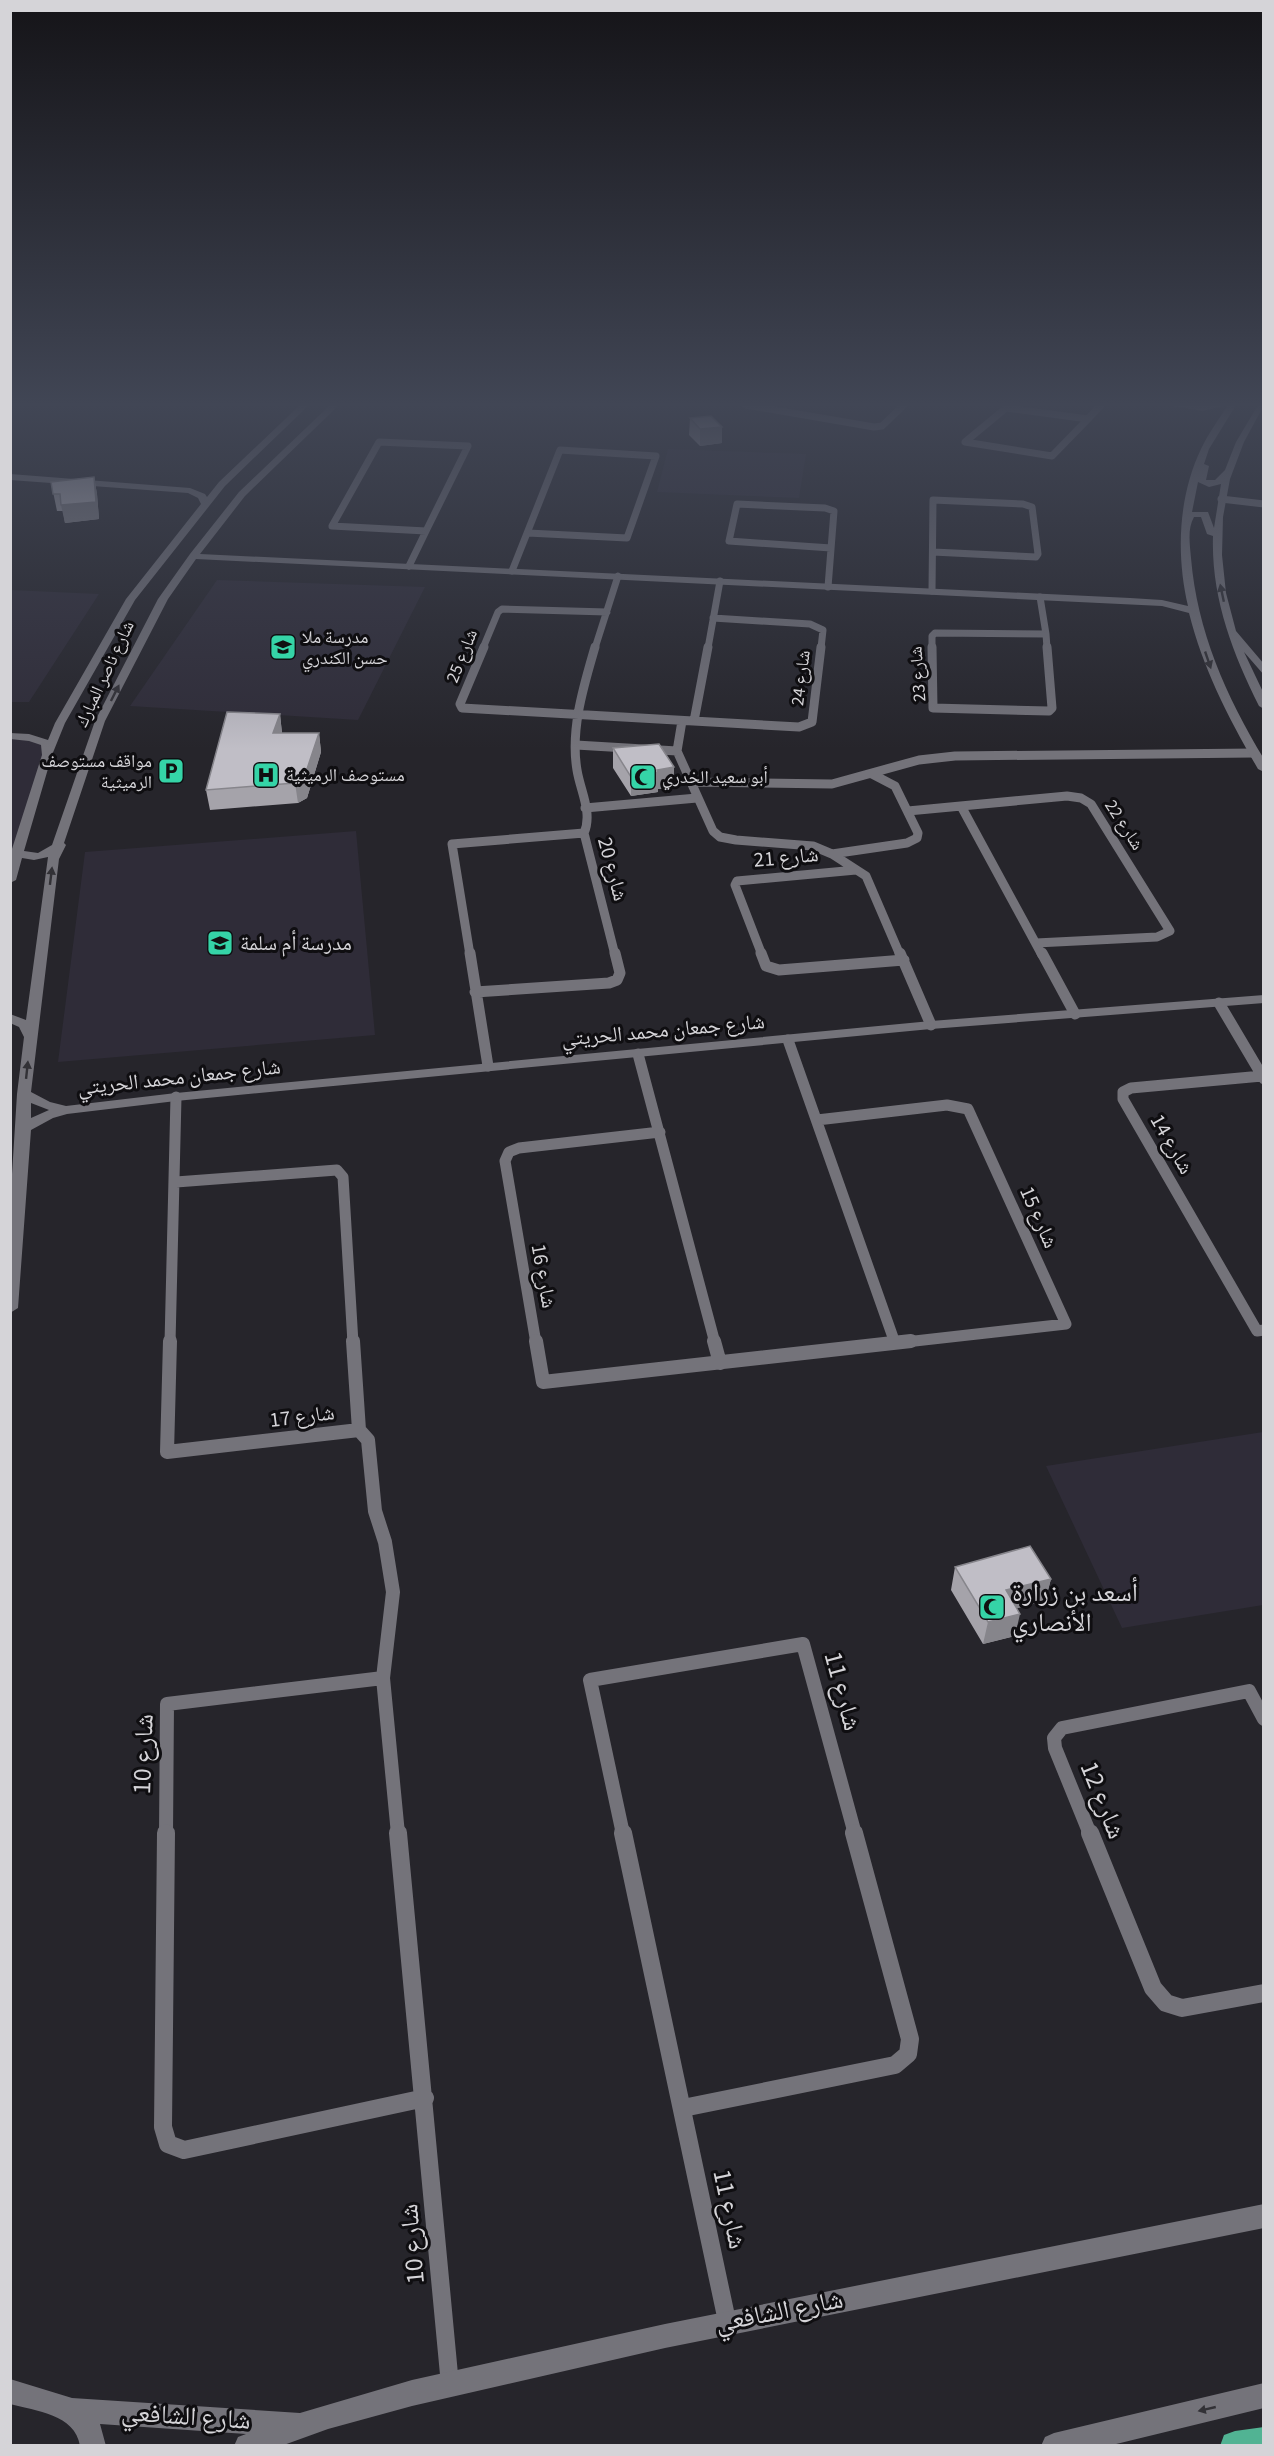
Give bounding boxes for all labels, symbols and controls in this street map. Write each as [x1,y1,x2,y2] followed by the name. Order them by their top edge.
[1217,583,1226,602] one-way arrow
[69,617,141,731] street label: شارع ناصر المبارك
[302,625,388,672] place label: مدرسة ملا حسن الكندري
[440,625,484,687] street label: شارع 25
[268,632,298,662] school or university icon: مدرسة ملا حسن الكندري
[904,645,932,703] street label: شارع 23
[785,649,817,707] street label: شارع 24
[1203,651,1213,669] one-way arrow
[110,684,120,701] one-way arrow
[41,749,152,795] place label: مواقف مستوصف الرميثية
[156,756,186,786] parking icon: مواقف مستوصف الرميثية
[251,760,281,790] hospital icon: مستوصف الرميثية
[628,762,658,792] mosque icon: أبو سعيد الخدري
[286,763,405,788] place label: مستوصف الرميثية
[662,765,768,791] place label: أبو سعيد الخدري
[1098,795,1150,855] street label: شارع 22
[590,834,636,904] street label: شارع 20
[752,839,820,875] street label: شارع 21
[46,867,55,886] one-way arrow
[205,928,235,958] school or university icon: مدرسة أم سلمة
[240,928,352,958] place label: مدرسة أم سلمة
[560,1006,766,1055] street label: شارع جمعان محمد الحريتي
[76,1051,282,1104] street label: شارع جمعان محمد الحريتي
[22,1060,31,1079] one-way arrow
[1143,1108,1201,1180] street label: شارع 14
[1012,1181,1066,1253] street label: شارع 15
[524,1241,564,1311] street label: شارع 16
[268,1397,336,1435] street label: شارع 17
[1012,1574,1138,1642] place label: أسعد بن زرارة الأنصاري
[977,1592,1007,1622] mosque icon: أسعد بن زرارة الأنصاري
[815,1647,871,1735] street label: شارع 11
[123,1713,163,1795] street label: شارع 10
[1071,1756,1135,1844] street label: شارع 12
[704,2166,756,2252] street label: شارع 11
[390,2202,434,2286] street label: شارع 10
[712,2280,846,2343] street label: شارع الشافعي
[120,2393,252,2441] street label: شارع الشافعي
[1197,2404,1216,2414] one-way arrow

